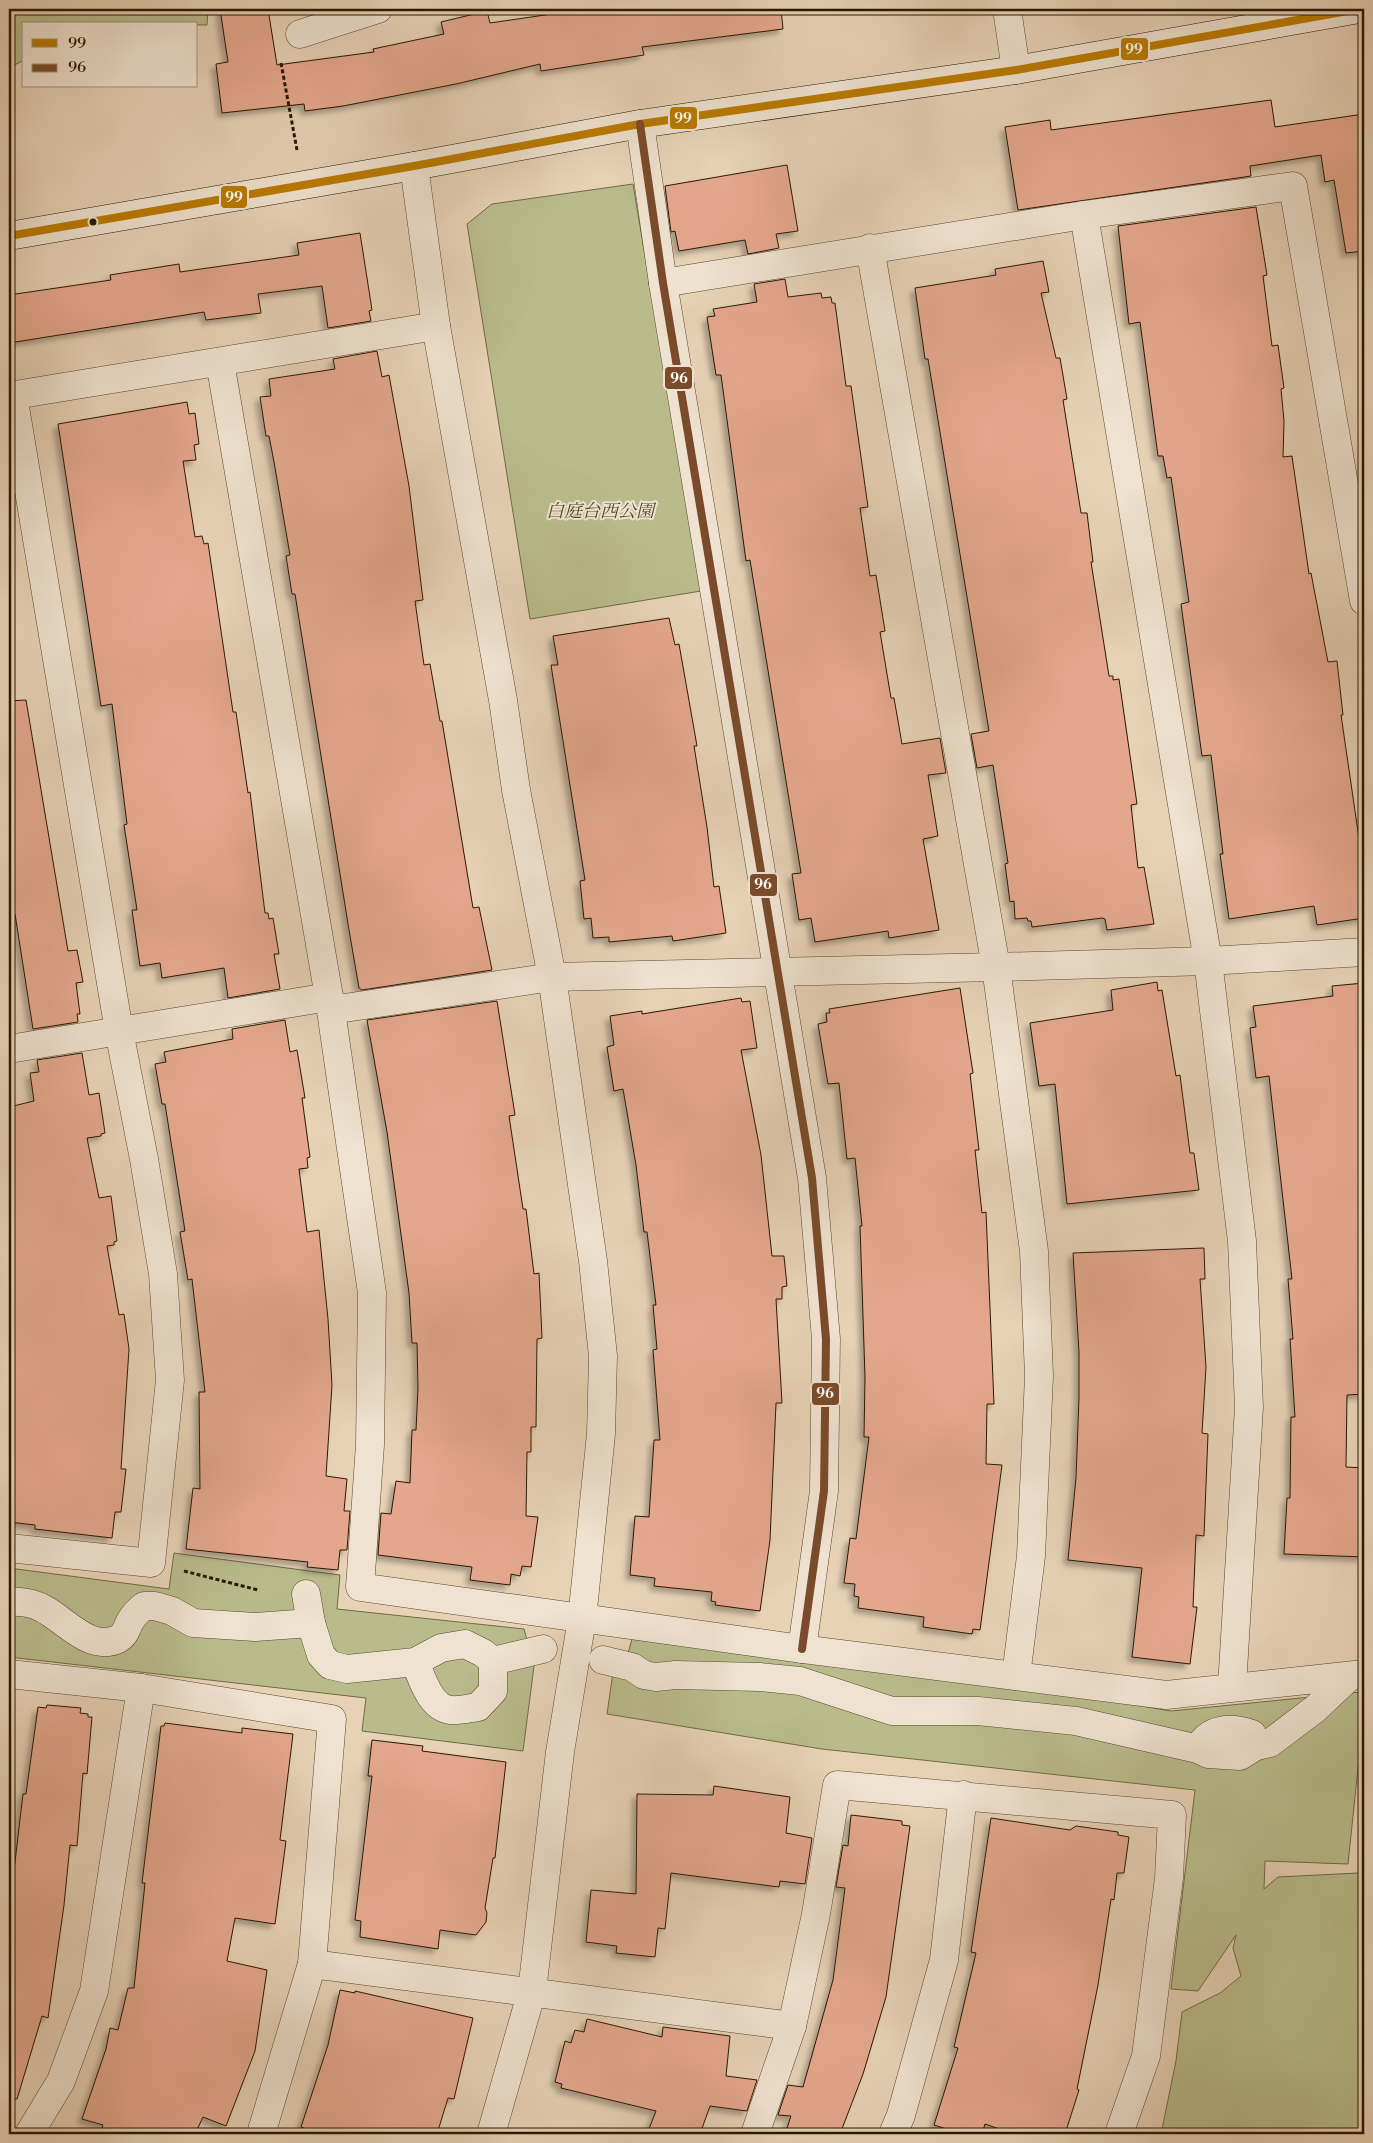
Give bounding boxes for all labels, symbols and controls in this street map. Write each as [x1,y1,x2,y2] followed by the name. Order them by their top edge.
[22,22,198,88] legend
[68,34,86,53] text: 99
[1120,37,1149,61] line badge: 99
[1125,41,1143,59] text: 99
[68,58,86,77] text: 96
[669,106,698,130] line badge: 99
[674,110,692,128] text: 99
[220,185,248,209] line badge: 99
[225,189,243,207] text: 99
[88,217,98,227] unlabelled marker
[664,366,693,390] line badge: 96
[670,370,688,388] text: 96
[546,500,657,523] park label: 白庭台西公園
[749,873,778,897] line badge: 96
[754,876,772,894] text: 96
[811,1382,840,1406] line badge: 96
[816,1385,834,1403] text: 96

